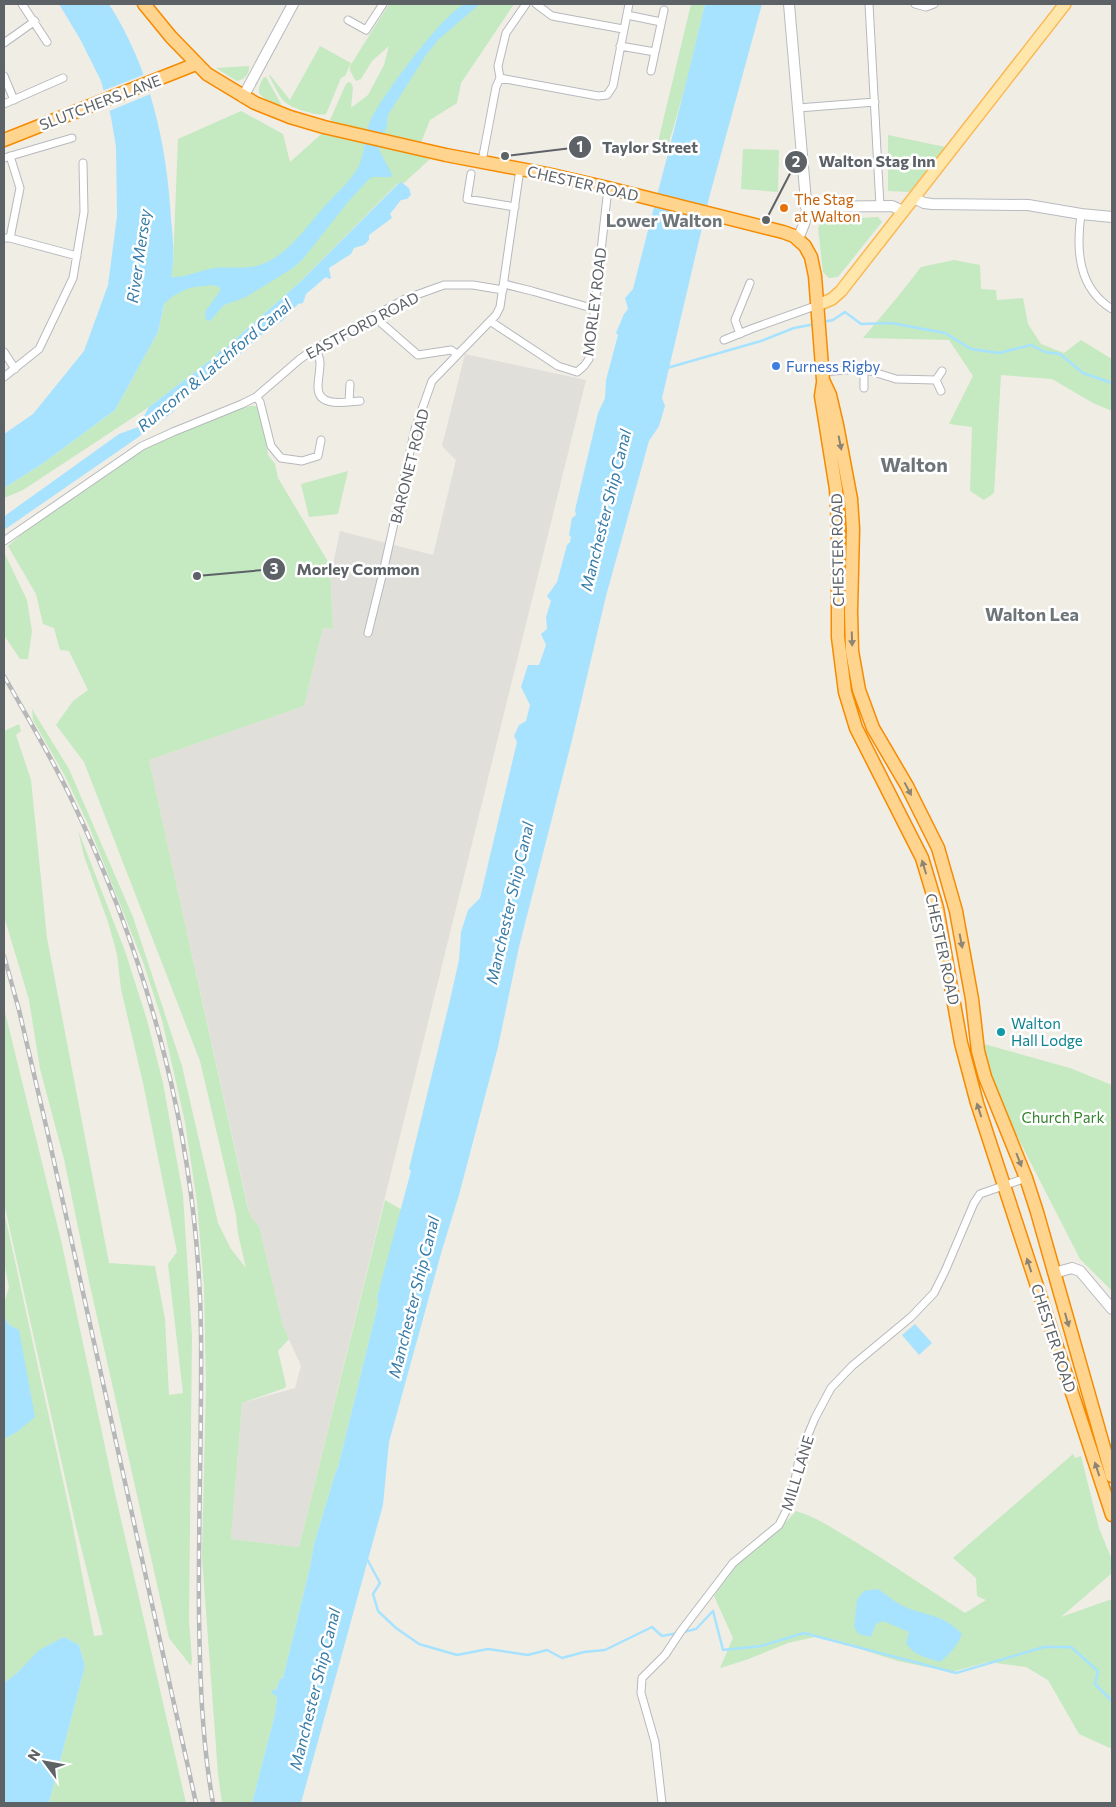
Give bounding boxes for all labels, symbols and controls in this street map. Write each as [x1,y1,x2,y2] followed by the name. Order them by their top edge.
[37,71,163,133] street label: SLUTCHERS LANE
[567,132,708,163] callout: Taylor Street
[577,137,583,155] text: 1
[602,137,698,156] text: Taylor Street
[784,146,946,177] callout: Walton Stag Inn
[818,151,936,170] text: Walton Stag Inn
[792,152,800,170] text: 2
[526,161,640,205] street label: CHESTER ROAD
[794,190,861,225] place label: The Stag at Walton
[778,202,790,214] marker: The Stag at Walton
[122,207,154,304] water label: River Mersey
[606,209,722,231] district label: Lower Walton
[578,247,610,357] street label: MORLEY ROAD
[302,288,422,362] street label: EASTFORD ROAD
[133,294,296,435] water label: Runcorn & Latchford Canal
[786,357,880,375] place label: Furness Rigby
[770,360,782,372] marker: Furness Rigby
[386,407,432,525] street label: BARONET ROAD
[576,426,635,593] water label: Manchester Ship Canal
[836,435,844,450] one-way arrow
[880,452,948,476] district label: Walton
[827,493,847,607] street label: CHESTER ROAD
[261,554,430,585] callout: Morley Common
[270,559,279,577] text: 3
[296,559,420,578] text: Morley Common
[985,603,1079,625] district label: Walton Lea
[848,631,856,647] one-way arrow
[904,782,912,796] one-way arrow
[481,819,537,986] water label: Manchester Ship Canal
[920,859,928,874] one-way arrow
[922,892,964,1006] street label: CHESTER ROAD
[958,934,966,950] one-way arrow
[1011,1014,1083,1049] place label: Walton Hall Lodge
[995,1026,1007,1038] marker: Walton Hall Lodge
[975,1103,982,1118] one-way arrow
[1021,1108,1105,1126] park label: Church Park
[1015,1153,1023,1168] one-way arrow
[384,1213,443,1380] water label: Manchester Ship Canal
[1025,1257,1033,1272] one-way arrow
[1028,1281,1080,1395] street label: CHESTER ROAD
[1064,1313,1072,1328] one-way arrow
[777,1433,817,1513] street label: MILL LANE
[1093,1461,1101,1476] one-way arrow
[285,1605,344,1772] water label: Manchester Ship Canal
[20,1737,70,1787] north arrow
[24,1746,44,1764] text: N

